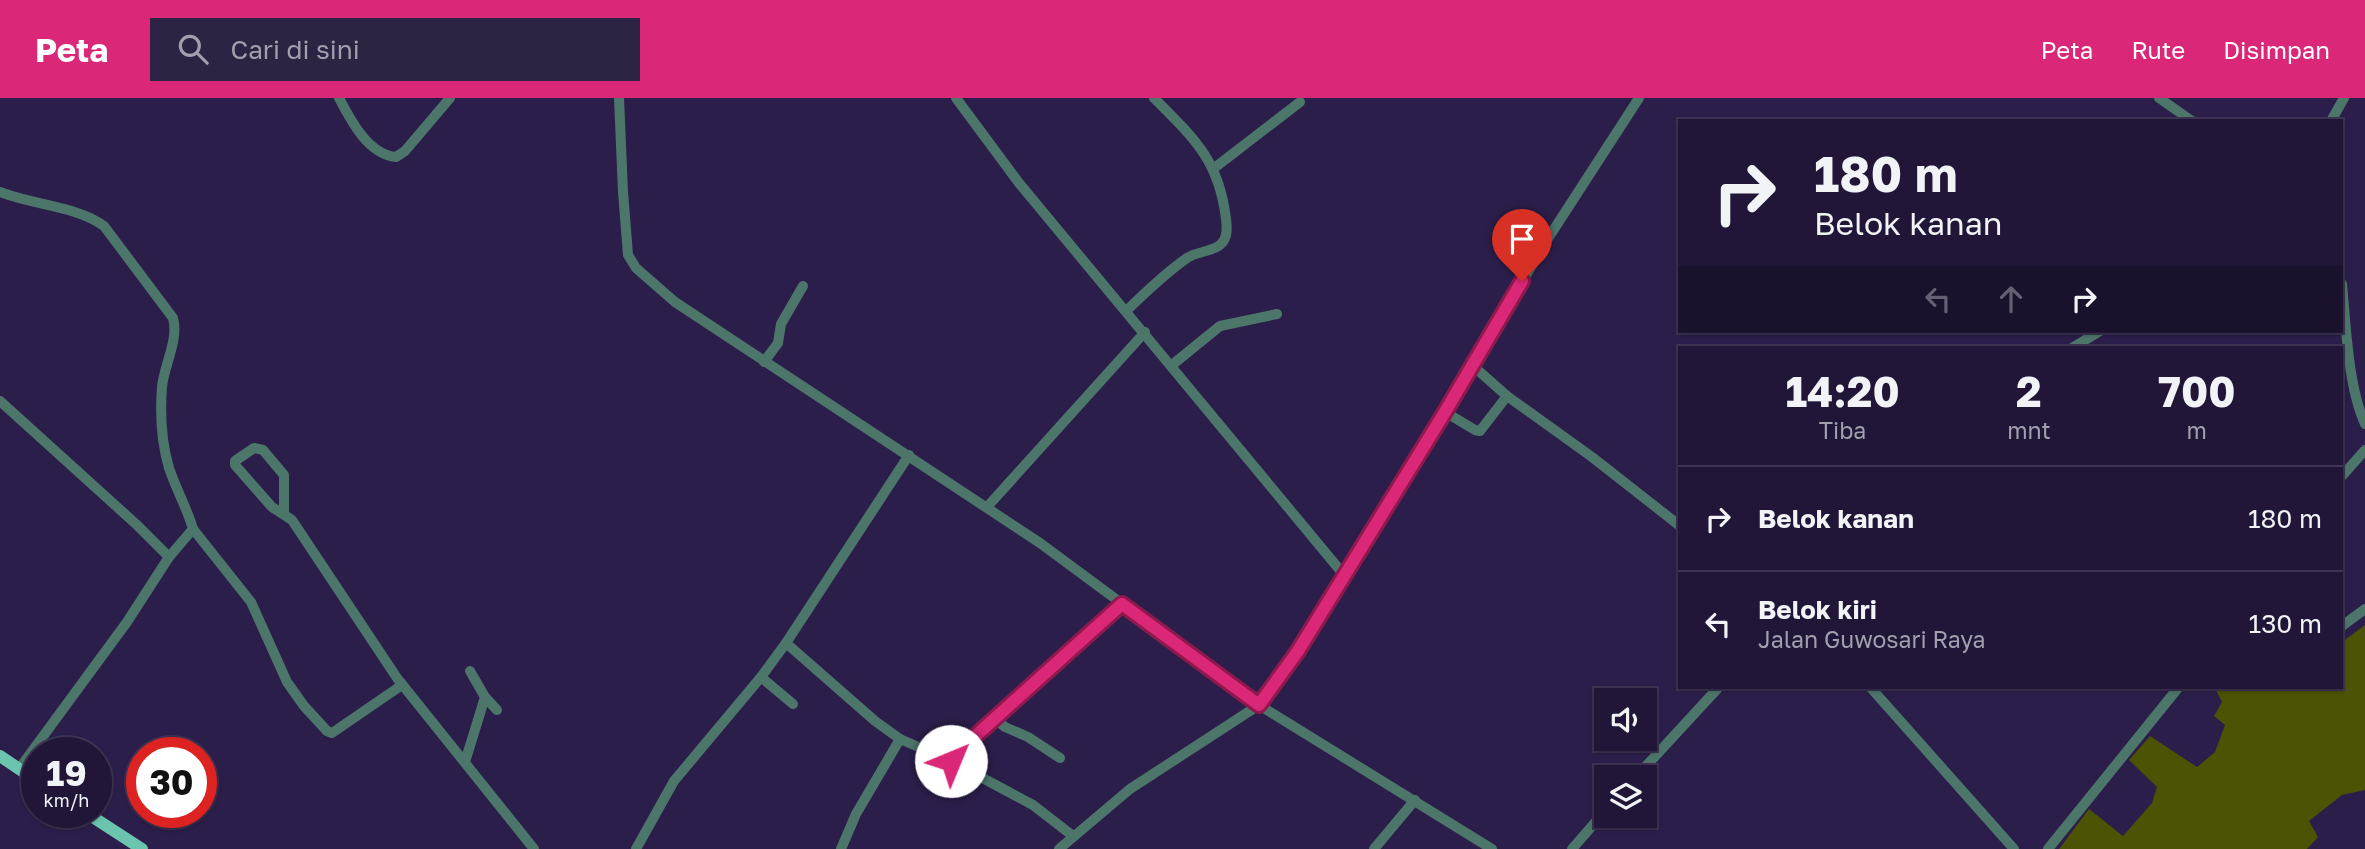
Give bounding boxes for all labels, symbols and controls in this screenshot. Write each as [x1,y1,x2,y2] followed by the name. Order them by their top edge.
[150,18,640,81] search box
[35,30,108,69] text: Peta
[174,30,212,68] icon: search
[230,34,360,65] text: Cari di sini
[2041,35,2093,64] text: Peta
[2131,35,2185,64] text: Rute
[2223,35,2330,64] text: Disimpan
[1814,144,1958,203] text: 180 m
[1699,147,1790,238] icon: right
[1814,204,2002,242] text: Belok kanan
[1492,209,1552,281] pin
[1503,220,1541,258] icon: arrive
[1919,280,1957,318] icon: left
[1992,280,2030,318] icon: ahead
[2065,280,2103,318] icon: right
[1785,366,1900,416] text: 14:20
[2016,366,2042,416] text: 2
[2158,366,2236,416] text: 700
[1819,416,1866,444] text: Tiba
[2007,416,2051,444] text: mnt
[2187,416,2207,444] text: m
[1699,500,1737,538] icon: right
[1758,503,1914,534] text: Belok kanan
[2248,503,2322,534] text: 180 m
[1758,594,1877,625] text: Belok kiri
[1699,605,1737,643] icon: left
[2249,608,2322,639] text: 130 m
[1758,625,1986,653] text: Jalan Guwosari Raya
[1594,688,1657,828] map controls
[1594,688,1657,751] button: sound
[914,724,988,798] position arrow
[126,737,217,828] speed limit sign: 30
[46,752,87,794] text: 19
[1594,765,1657,828] button: layers
[44,789,89,811] text: km/h

